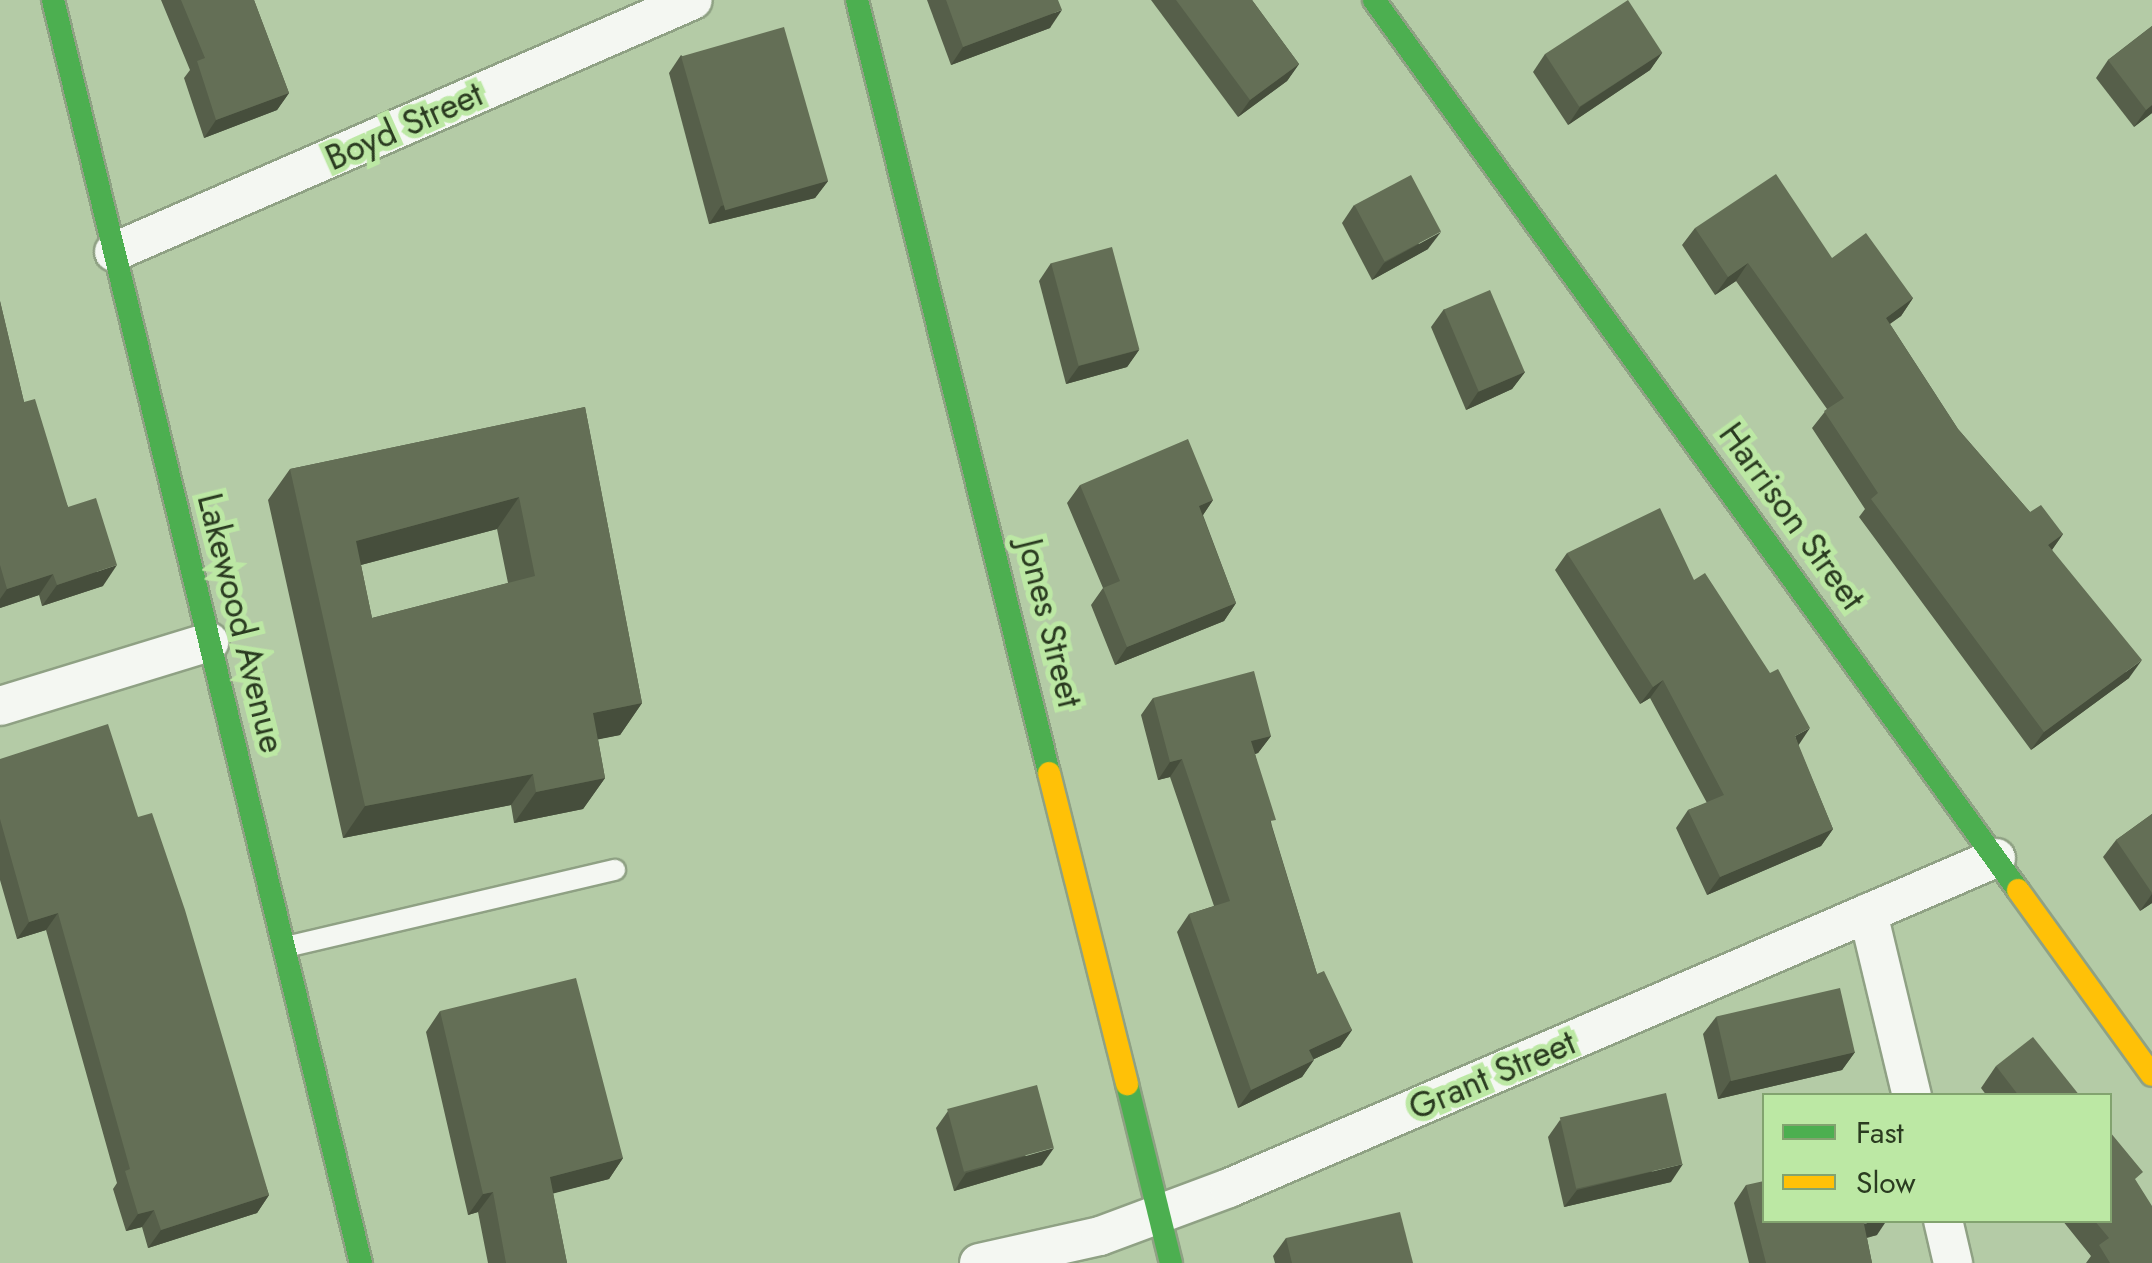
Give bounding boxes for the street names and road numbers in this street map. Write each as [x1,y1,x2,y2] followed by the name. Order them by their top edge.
[319,73,489,179] street label: Boyd Street
[1710,414,1874,618] street label: Harrison Street
[188,489,294,757] street label: Lakewood Avenue
[1009,534,1091,712] street label: Jones Street
[1402,1021,1582,1129] street label: Grant Street

